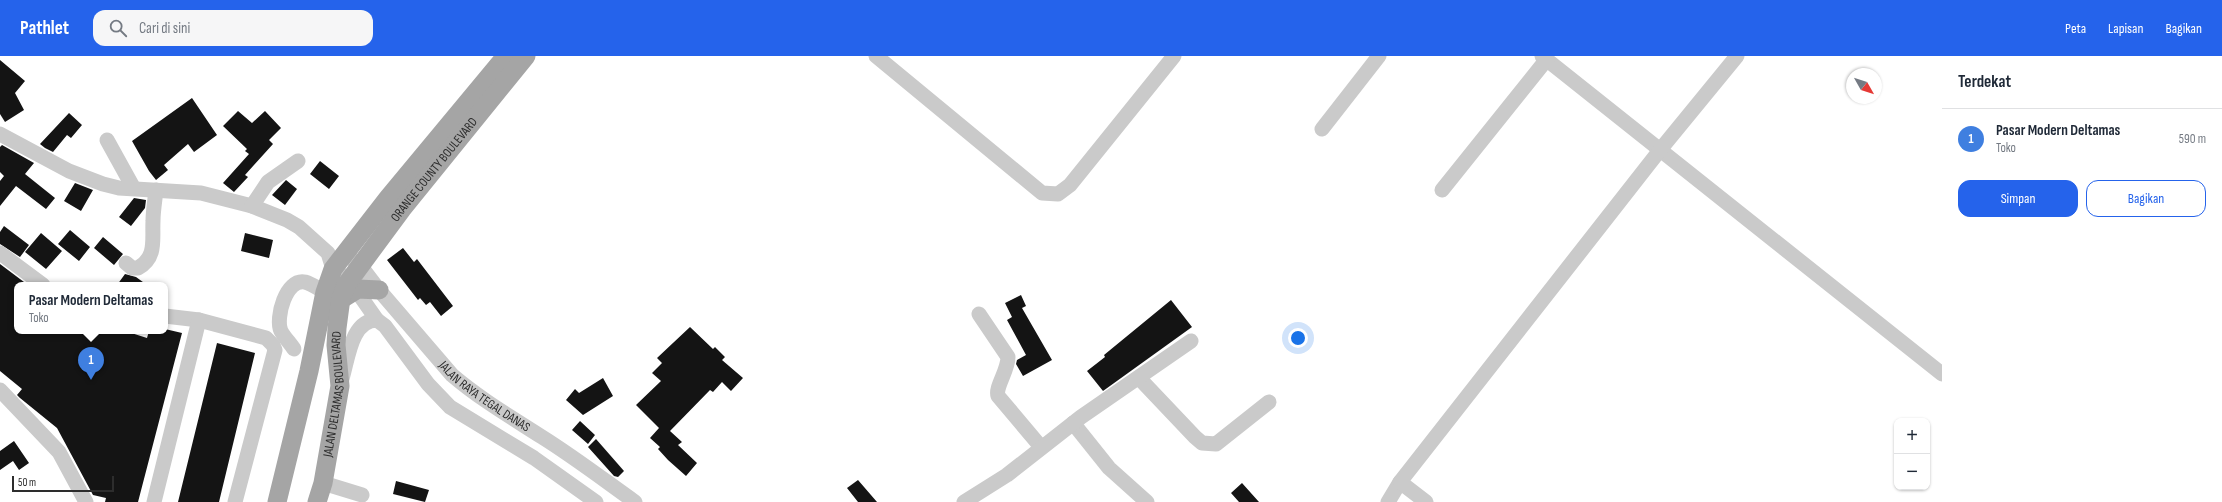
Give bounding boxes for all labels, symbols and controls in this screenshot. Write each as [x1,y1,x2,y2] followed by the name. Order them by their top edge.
[93,10,373,46] search box
[20,17,69,40] text: Pathlet
[107,17,129,39] icon: search
[139,19,190,38] text: Cari di sini
[2065,20,2086,37] text: Peta
[2108,20,2143,37] text: Lapisan
[2165,20,2202,37] text: Bagikan
[1846,68,1882,104] north arrow
[1958,72,2011,92] text: Terdekat
[387,114,481,225] street label: ORANGE COUNTY BOULEVARD
[1996,121,2120,140] text: Pasar Modern Deltamas
[1968,131,1974,147] text: 1
[2179,131,2206,147] text: 590 m
[1996,140,2016,156] text: Toko
[1958,180,2078,217] button: Simpan
[2086,180,2206,217] button: Bagikan
[14,282,168,334] popup
[29,291,153,310] text: Pasar Modern Deltamas
[29,310,49,326] text: Toko
[1288,328,1308,348] your location
[320,331,348,459] street label: JALAN DELTAMAS BOULEVARD
[78,347,104,380] pin: 1
[435,357,534,436] street label: JALAN RAYA TEGAL DANAS
[1894,418,1930,490] map controls
[1894,418,1930,454] button: +
[1894,454,1930,490] button: −
[12,474,114,493] scale bar
[18,476,36,489] text: 50 m

